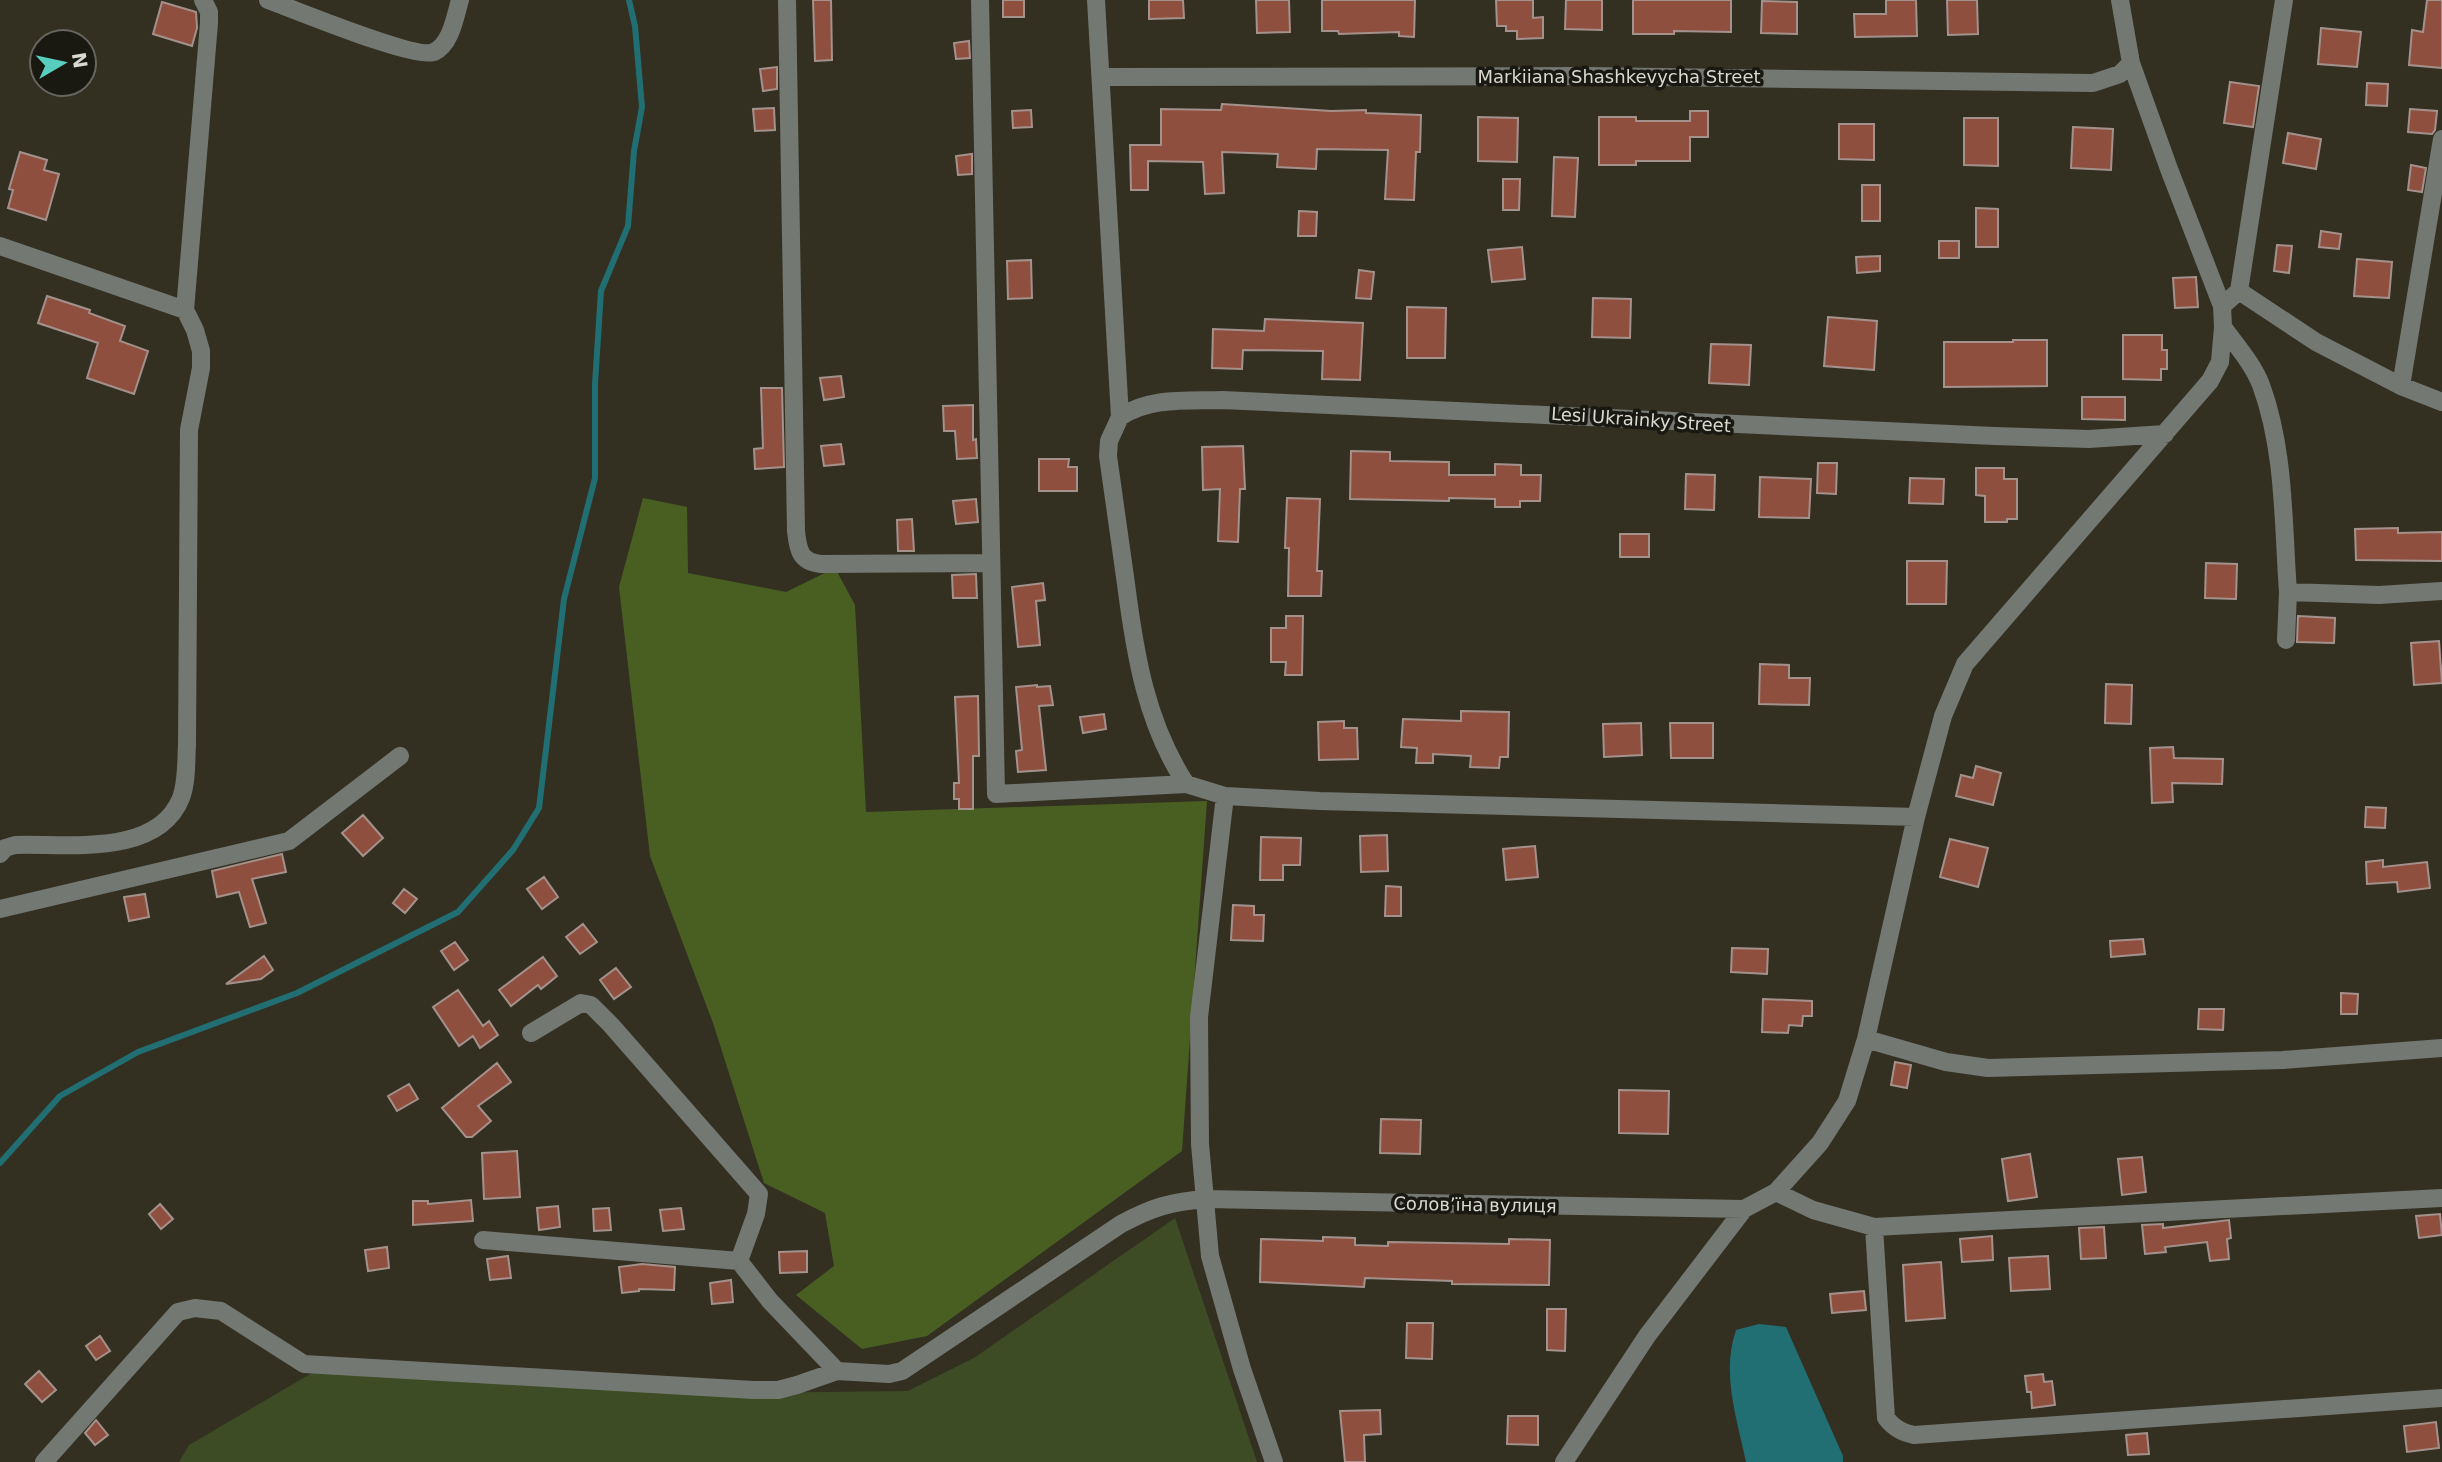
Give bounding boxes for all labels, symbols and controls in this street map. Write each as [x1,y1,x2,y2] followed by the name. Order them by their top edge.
[28,28,98,98] north arrow
[68,51,92,70] text: N
[1477,66,1761,87] street label: Markiiana Shashkevycha Street
[1550,403,1732,436] street label: Lesi Ukrainky Street
[1393,1193,1557,1216] street label: Соловʼїна вулиця

